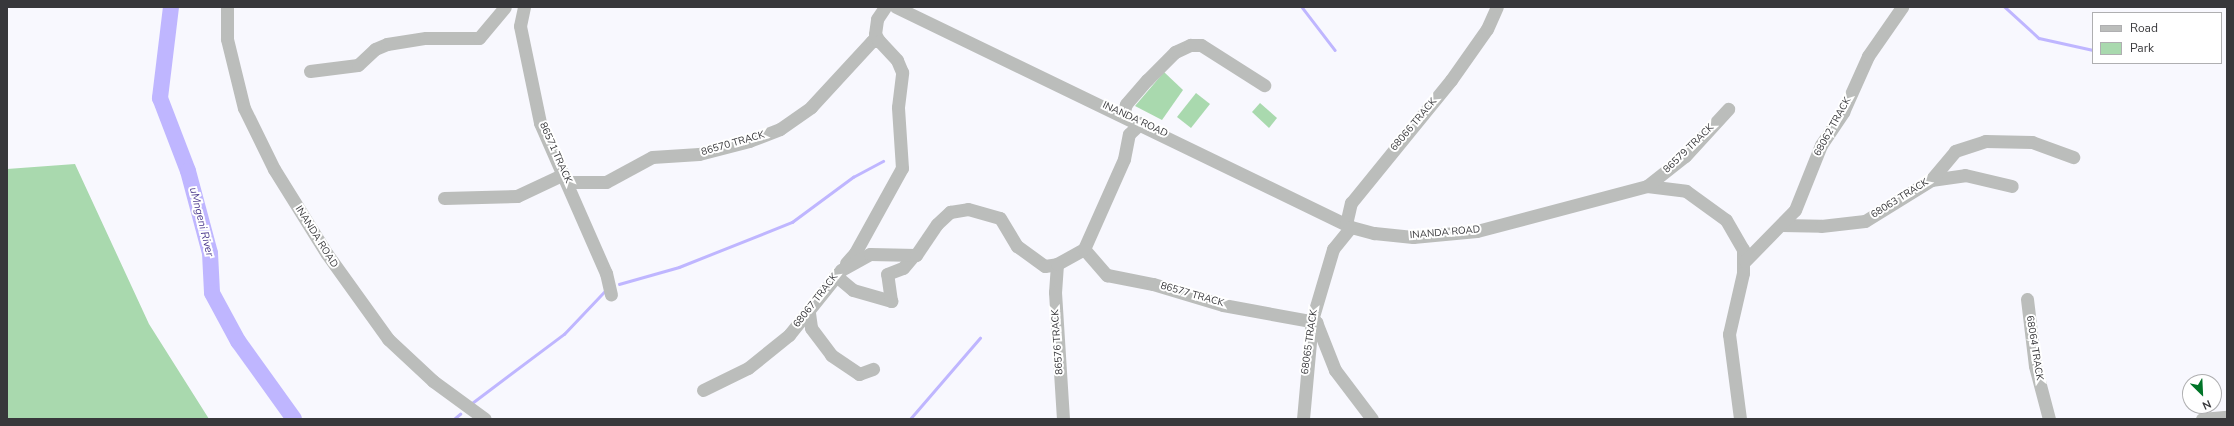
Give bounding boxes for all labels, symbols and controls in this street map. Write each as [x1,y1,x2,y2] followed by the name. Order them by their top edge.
[2092,12,2222,64] legend
[2130,20,2158,36] text: Road
[2130,40,2154,56] text: Park
[1388,96,1440,154] street label: 68066 TRACK
[1812,96,1854,158] street label: 68062 TRACK
[1100,100,1170,140] street label: INANDA ROAD
[536,121,574,185] street label: 86571 TRACK
[1661,122,1717,176] street label: 86579 TRACK
[700,129,766,159] street label: 86570 TRACK
[1869,177,1931,221] street label: 68063 TRACK
[186,186,216,258] water label: uMngeni River
[292,204,340,270] street label: INANDA ROAD
[1409,224,1481,242] street label: INANDA ROAD
[791,272,841,330] street label: 68067 TRACK
[1159,280,1225,310] street label: 86577 TRACK
[1050,309,1066,375] street label: 86576 TRACK
[1300,309,1320,375] street label: 68065 TRACK
[2023,315,2045,381] street label: 68064 TRACK
[2182,374,2222,414] north arrow
[2200,396,2213,413] text: N

